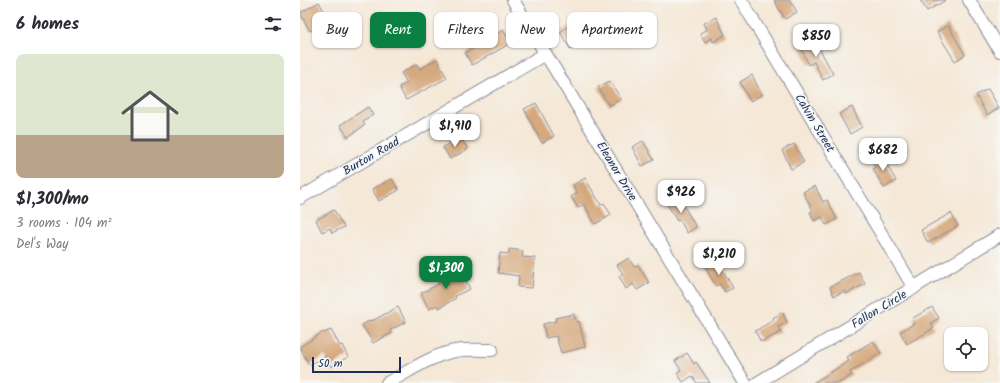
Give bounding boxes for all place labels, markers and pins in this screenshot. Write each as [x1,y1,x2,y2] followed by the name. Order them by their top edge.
[792,24,840,58] pin: $850
[422,114,488,148] pin: $1,910
[859,138,907,172] pin: $682
[657,180,705,214] pin: $926
[686,242,752,276] pin: $1,210
[413,256,479,290] pin: $1,300

